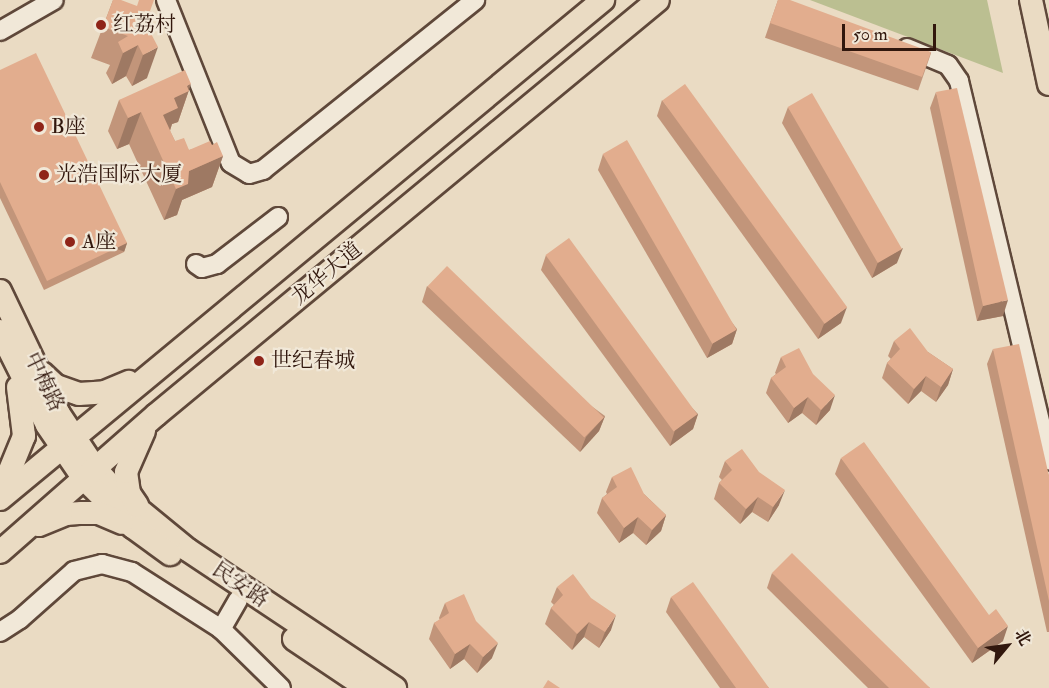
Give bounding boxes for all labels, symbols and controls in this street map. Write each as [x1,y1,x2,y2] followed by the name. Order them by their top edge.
[113,12,176,38] place label: 红荔村
[845,12,940,50] scale bar
[94,18,108,32] marker: 红荔村
[853,23,888,46] text: 50 m
[51,114,86,140] place label: B座
[32,120,46,134] marker: B座
[56,162,182,188] place label: 光浩国际大厦
[37,168,51,182] marker: 光浩国际大厦
[82,229,116,255] place label: A座
[63,235,77,249] marker: A座
[287,237,367,311] street label: 龙华大道
[19,348,69,416] street label: 中梅路
[271,348,355,374] place label: 世纪春城
[252,354,266,368] marker: 世纪春城
[207,557,273,613] street label: 民安路
[977,616,1037,676] north arrow
[1010,625,1035,649] text: 北

